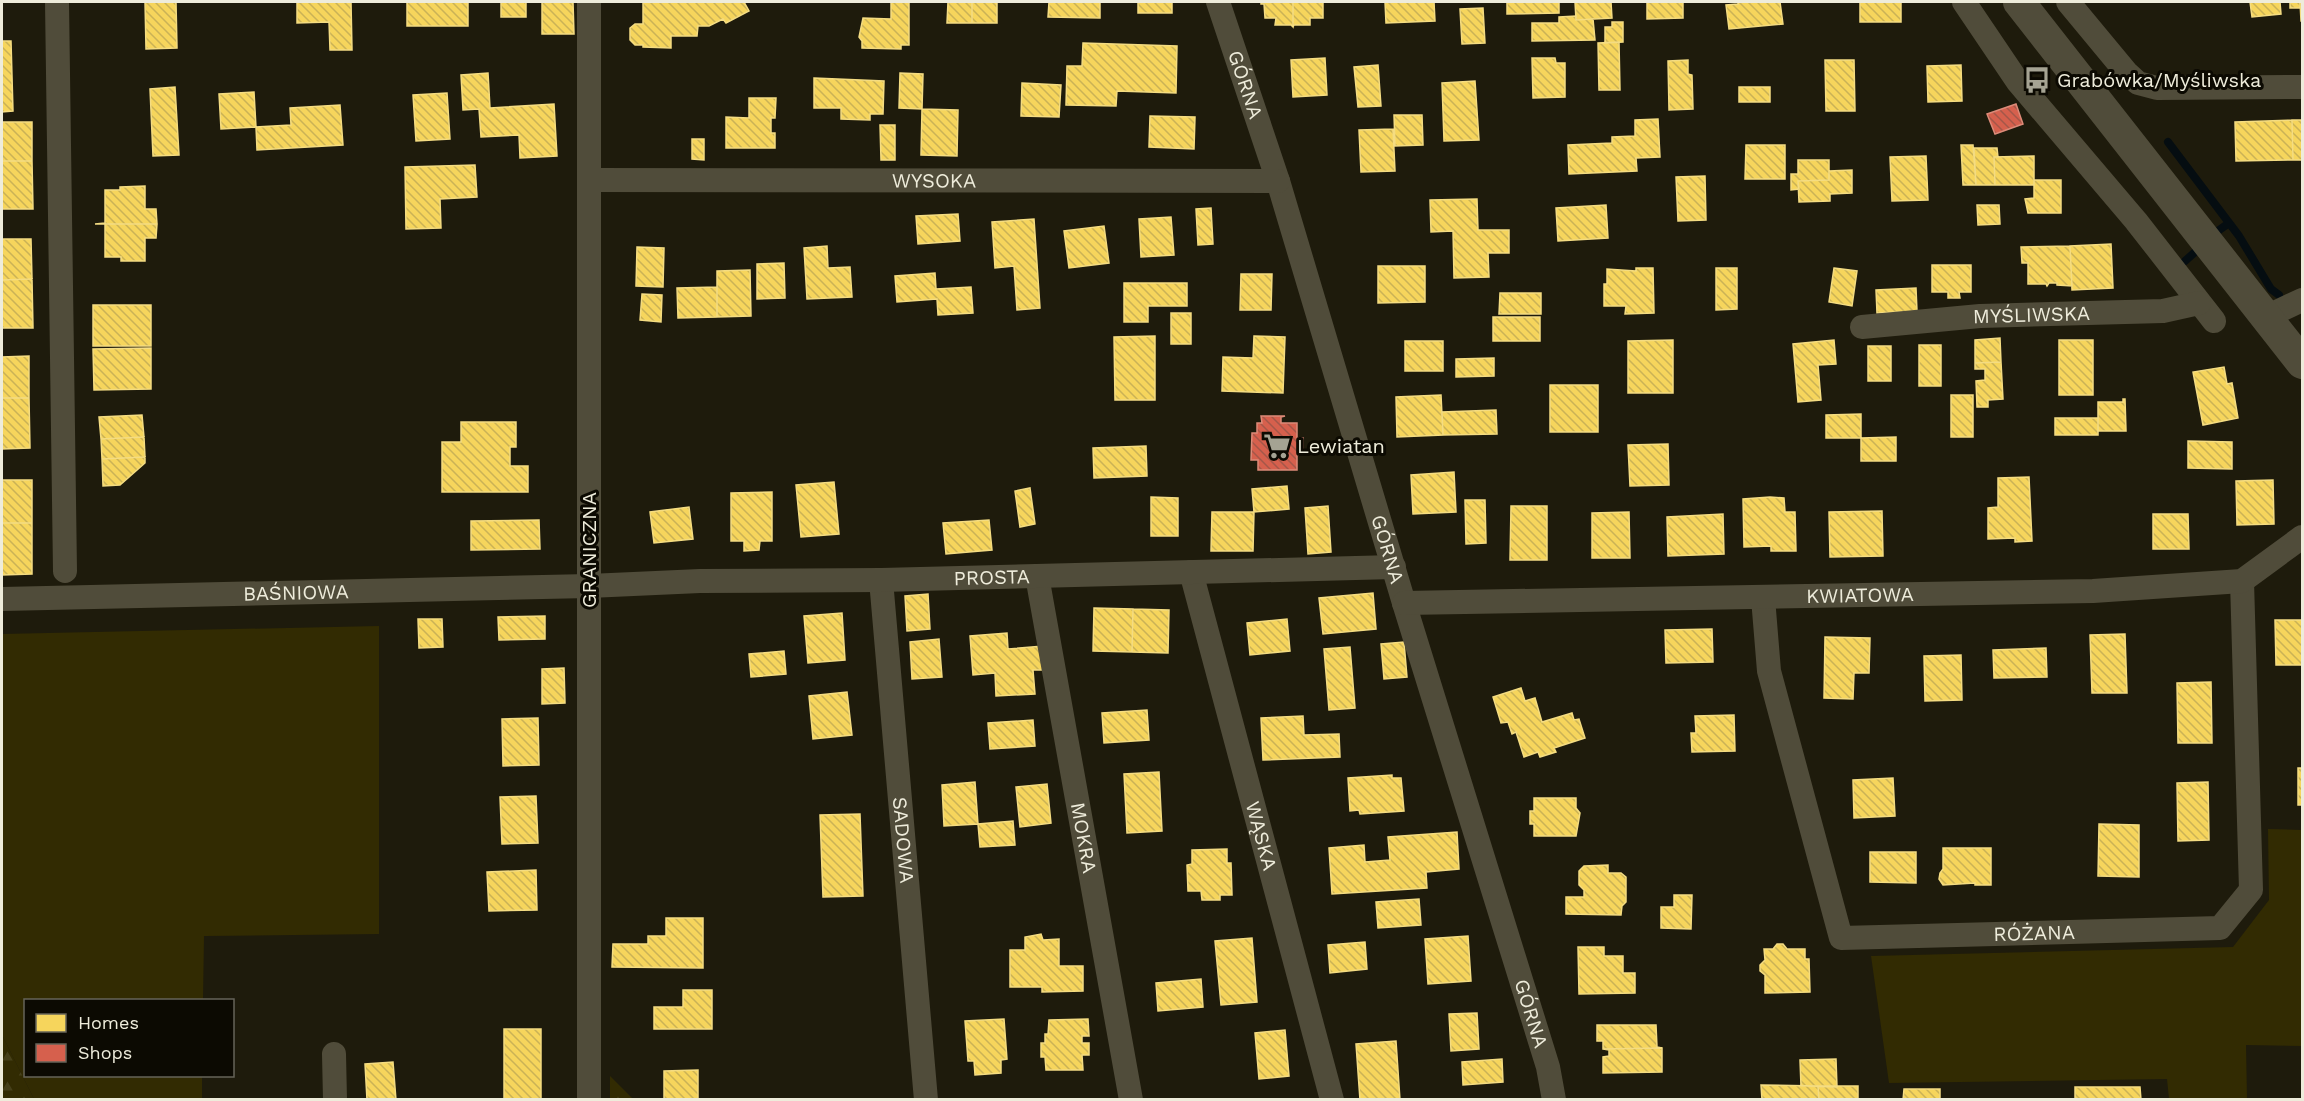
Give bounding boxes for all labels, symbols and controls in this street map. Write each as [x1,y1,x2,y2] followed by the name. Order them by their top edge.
[1223,47,1268,122] street label: GÓRNA
[2022,65,2052,95] bus stop icon: Grabówka/Myśliwska
[2057,68,2261,92] place label: Grabówka/Myśliwska
[892,168,976,193] street label: WYSOKA
[1973,301,2090,328] street label: MYŚLIWSKA
[1262,431,1292,461] supermarket icon: Lewiatan
[1297,434,1385,458] place label: Lewiatan
[577,492,601,608] street label: GRANICZNA
[1366,512,1410,586] street label: GÓRNA
[953,564,1030,590] street label: PROSTA
[243,579,349,606] street label: BAŚNIOWA
[1806,582,1914,608] street label: KWIATOWA
[888,796,919,884] street label: SADOWA
[1241,799,1282,873] street label: WĄSKA
[1066,800,1102,875] street label: MOKRA
[1993,920,2075,946] street label: RÓŻANA
[1509,976,1553,1051] street label: GÓRNA
[24,999,234,1077] legend
[78,1012,139,1033] text: Homes
[78,1042,132,1063] text: Shops

